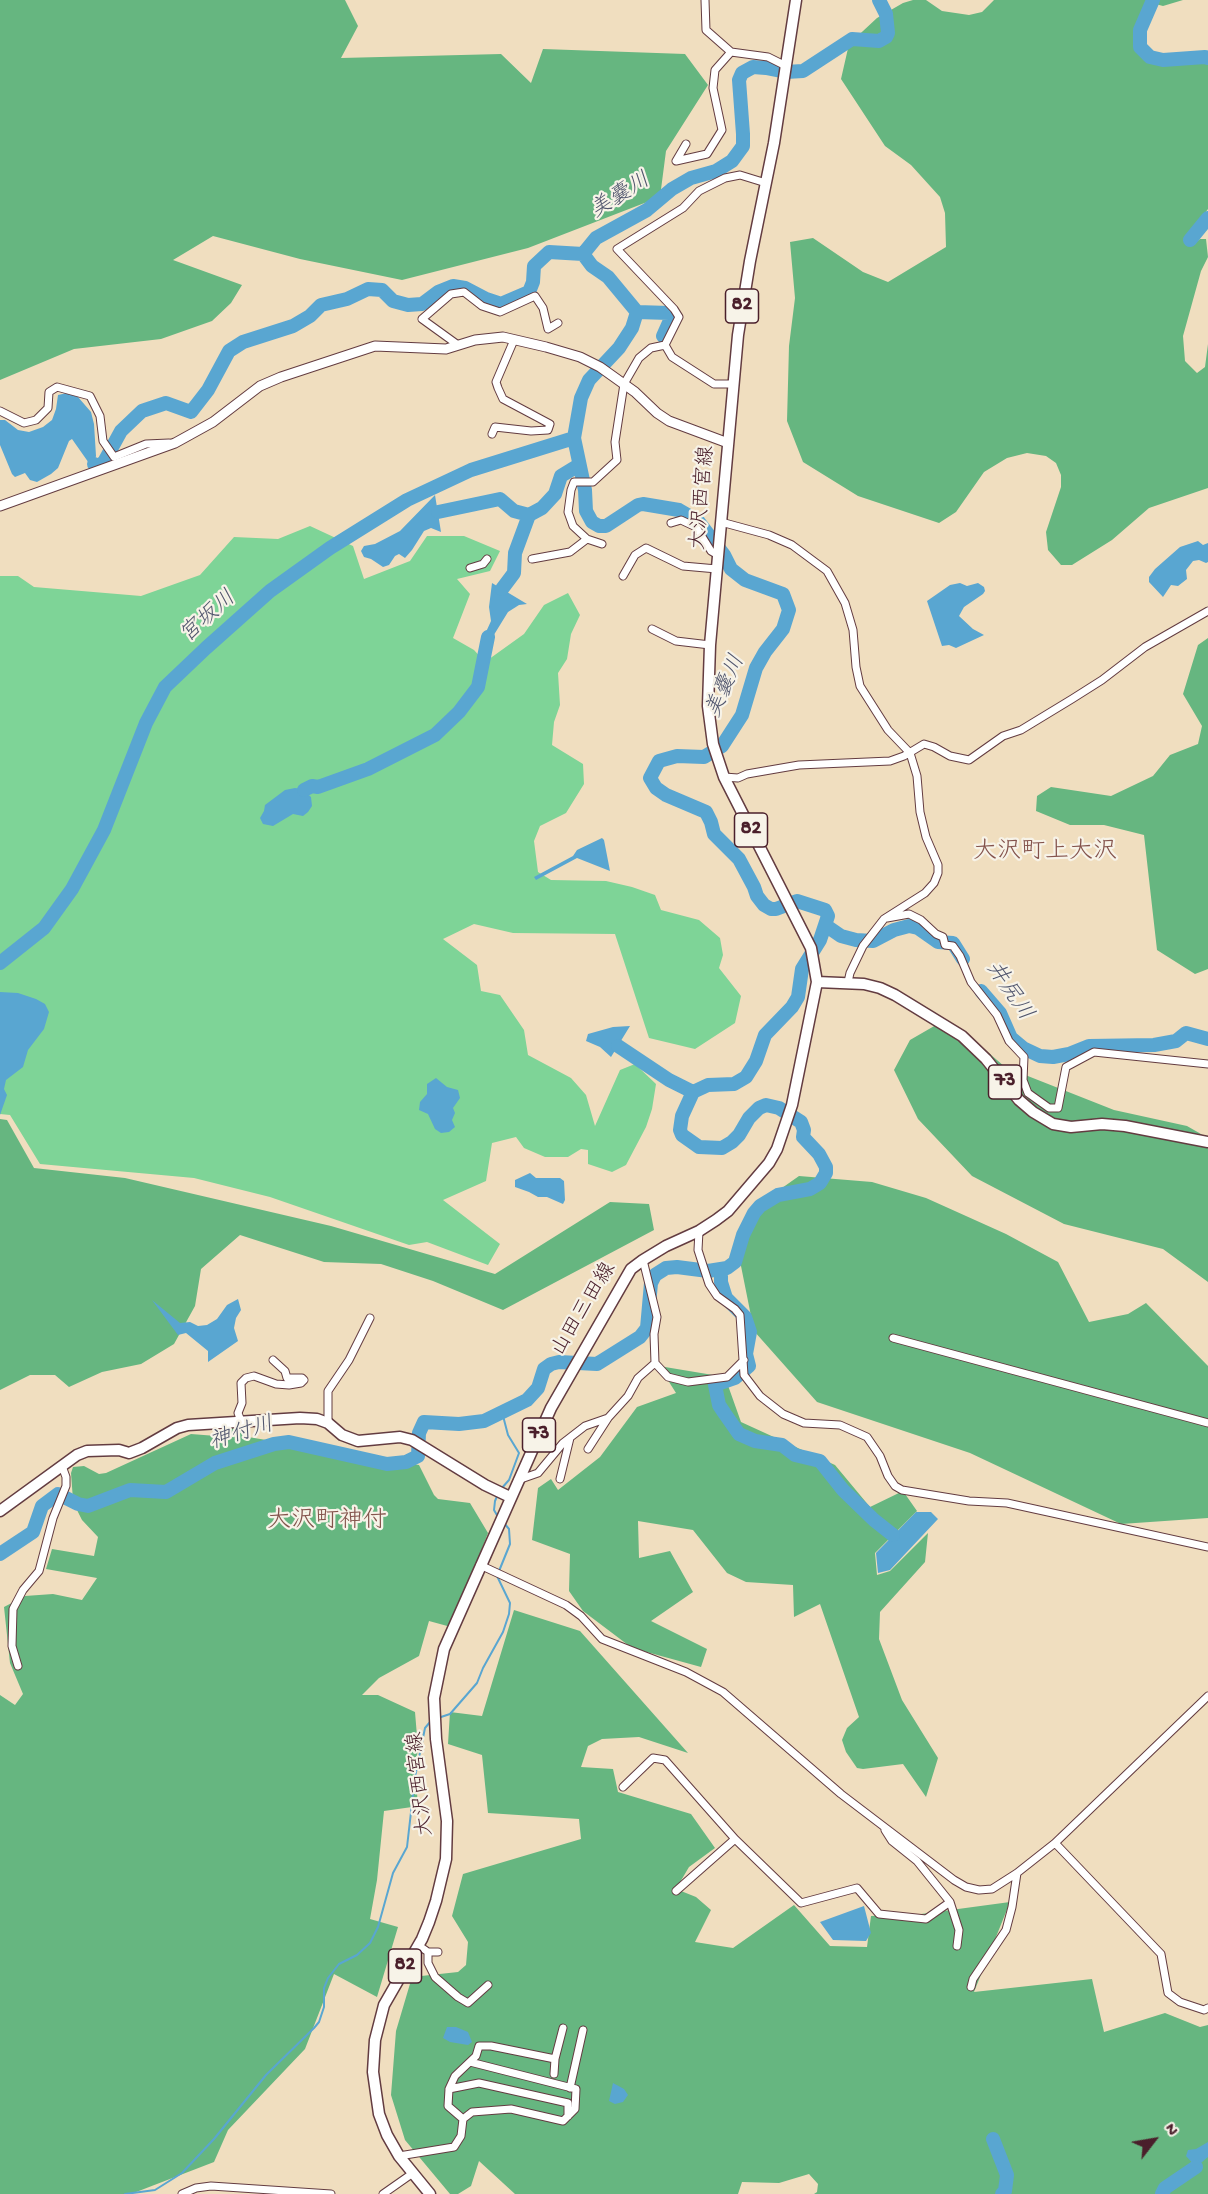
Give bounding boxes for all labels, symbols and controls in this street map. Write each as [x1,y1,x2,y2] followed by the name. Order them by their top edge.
[586,168,656,226] water label: 美嚢川
[726,289,758,323] road number: 82
[687,445,721,551] street label: 大沢西宮線
[176,586,242,650] water label: 宮坂川
[702,651,752,723] water label: 美嚢川
[734,813,768,847] road number: 82
[973,839,1117,867] district label: 大沢町上大沢
[979,957,1037,1027] water label: 井尻川
[988,1065,1022,1099] road number: 73
[547,1259,623,1361] street label: 山田三田線
[207,1413,277,1457] water label: 神付川
[522,1418,556,1452] road number: 73
[267,1508,387,1536] district label: 大沢町神付
[404,1730,440,1838] street label: 大沢西宮線
[388,1949,422,1983] road number: 82
[1124,2110,1184,2170] north arrow
[1159,2121,1181,2140] text: N

